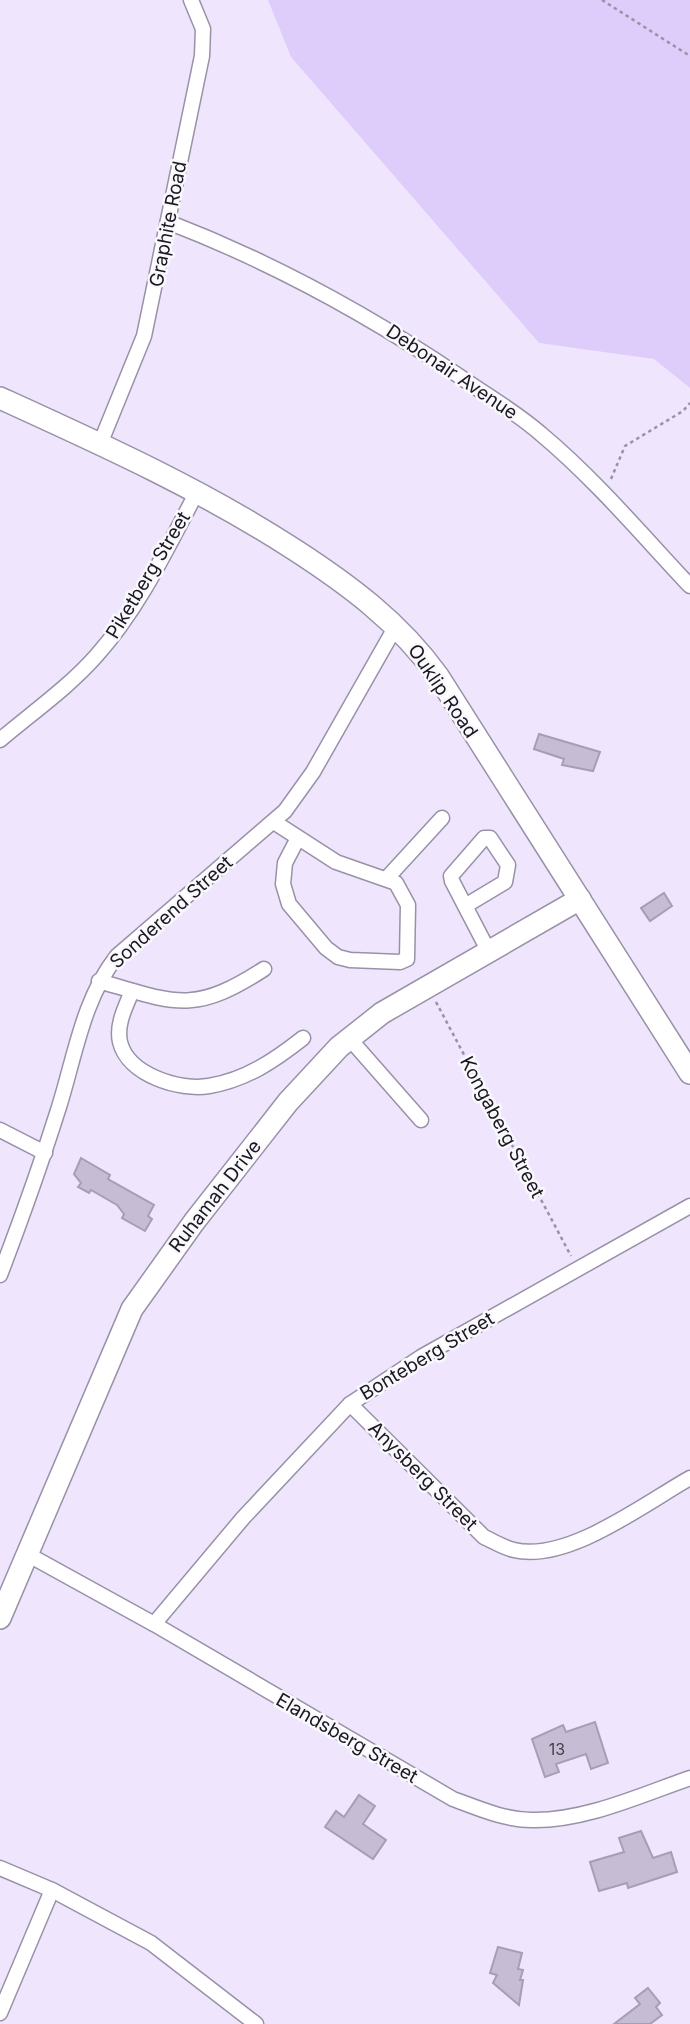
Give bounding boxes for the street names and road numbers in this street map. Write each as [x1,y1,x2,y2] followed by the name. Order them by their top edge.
[145,159,191,289] street label: Graphite Road
[382,320,522,424] street label: Debonair Avenue
[101,507,195,643] street label: Piketberg Street
[403,640,483,742] street label: Ouklip Road
[105,851,237,973] street label: Sonderend Street
[455,1052,549,1202] street label: Kongaberg Street
[164,1135,266,1257] street label: Ruhamah Drive
[356,1307,498,1405] street label: Bonteberg Street
[364,1417,482,1535] street label: Anysberg Street
[272,1688,422,1788] street label: Elandsberg Street

